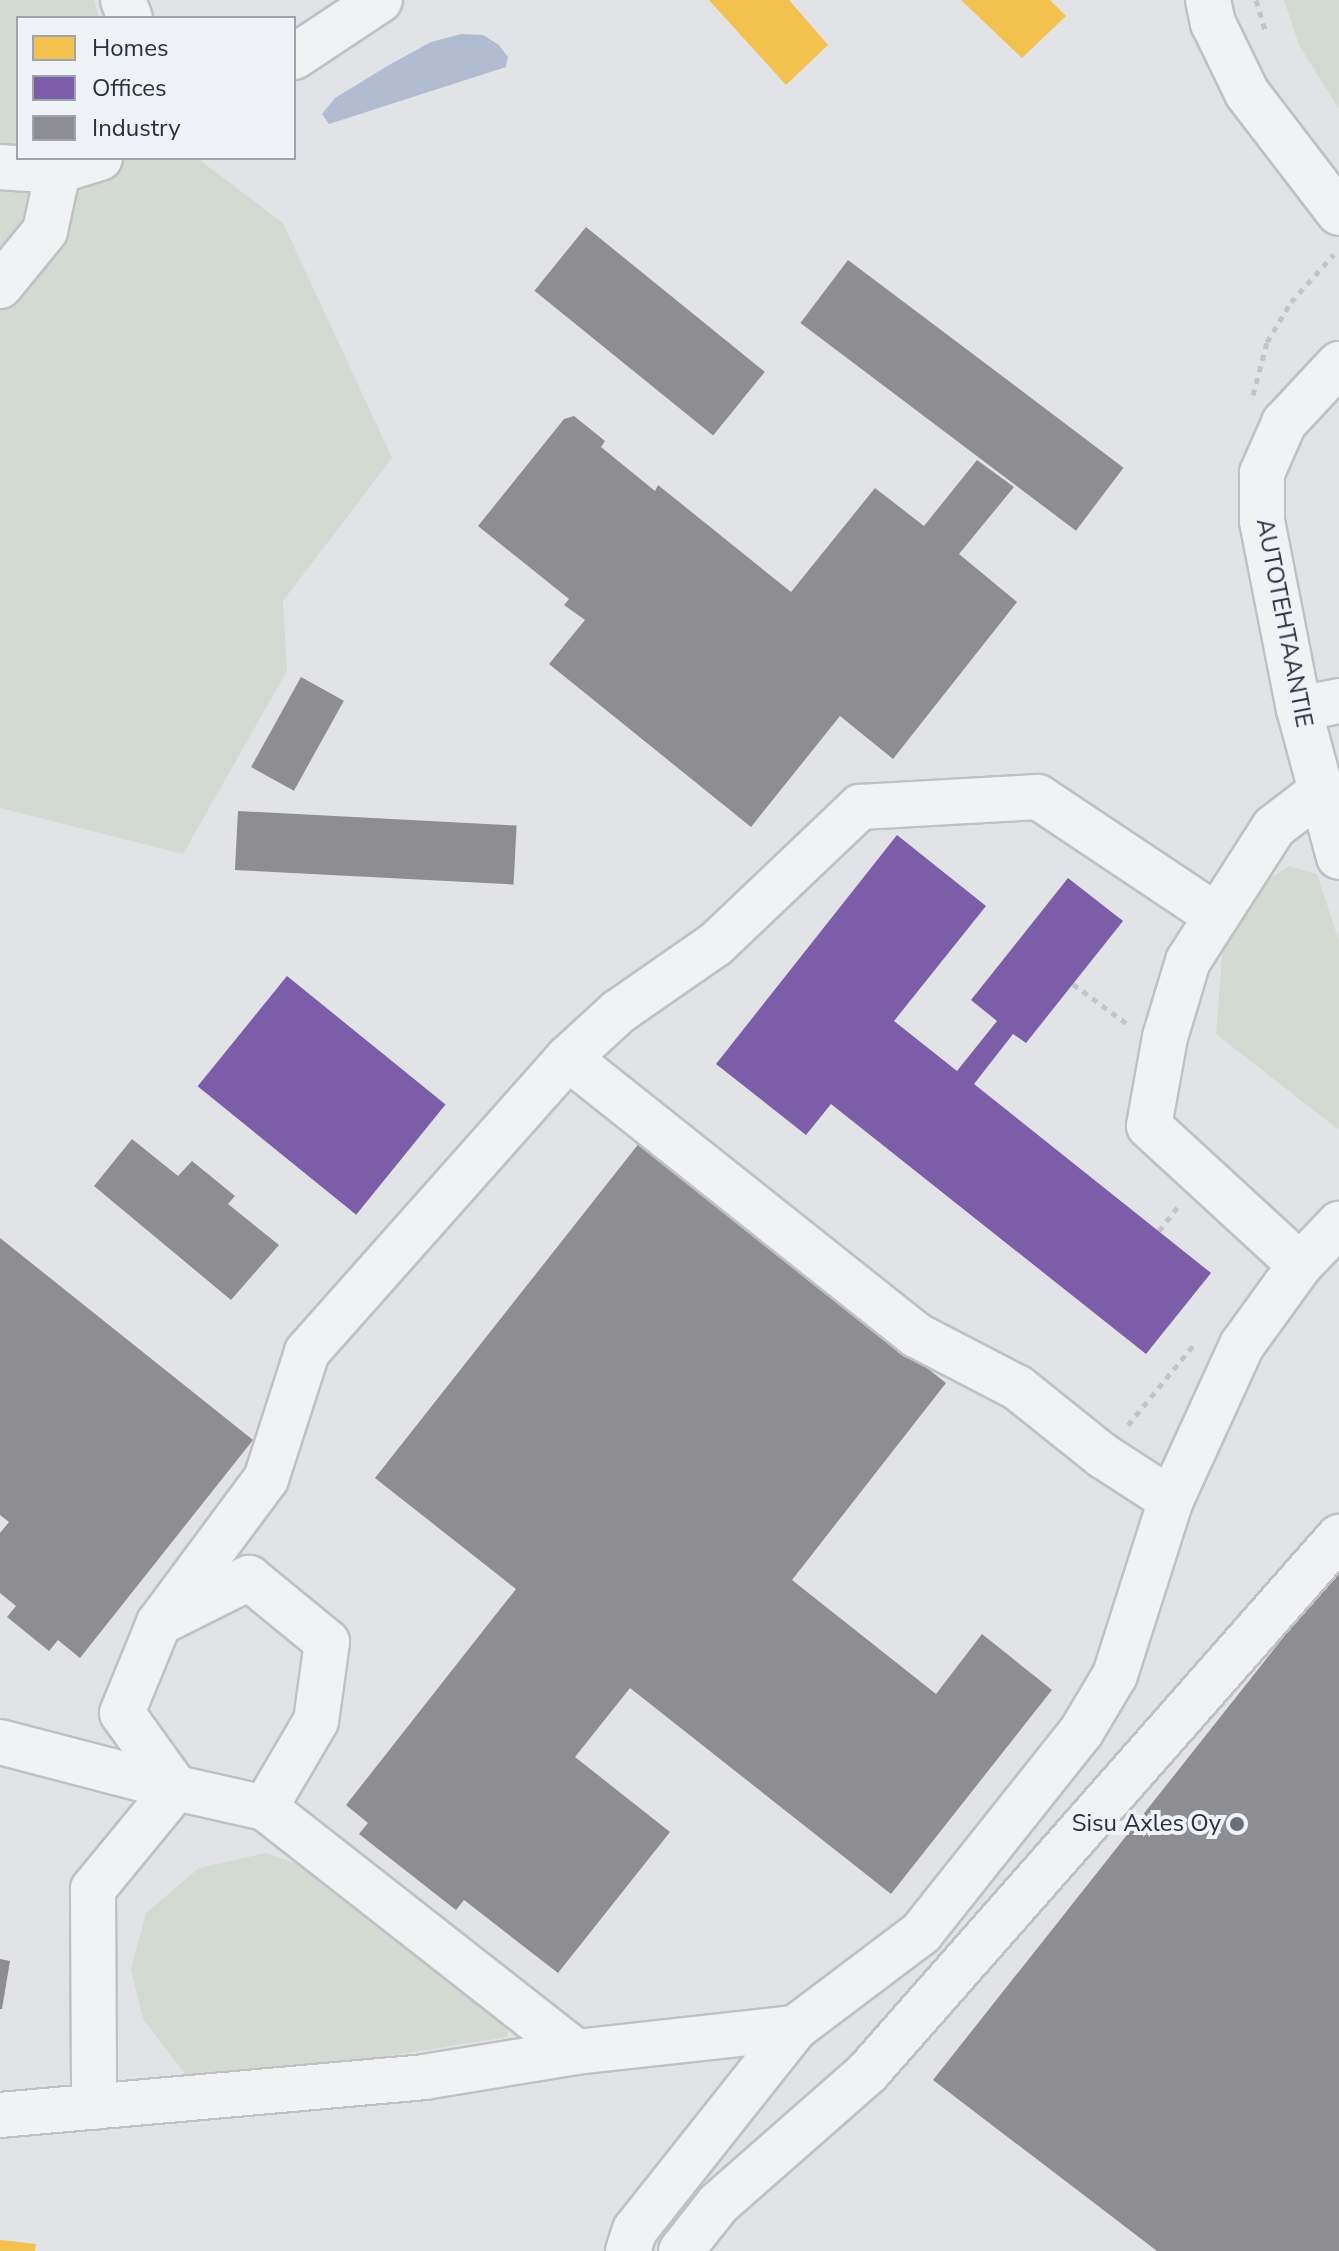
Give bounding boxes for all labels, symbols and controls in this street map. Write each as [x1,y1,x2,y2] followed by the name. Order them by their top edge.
[16,16,296,160] legend
[92,32,168,64] text: Homes
[92,72,167,104] text: Offices
[92,112,181,144] text: Industry
[1250,516,1318,730] street label: AUTOTEHTAANTIE
[1072,1810,1221,1838] place label: Sisu Axles Oy
[1228,1815,1246,1833] marker: Sisu Axles Oy

